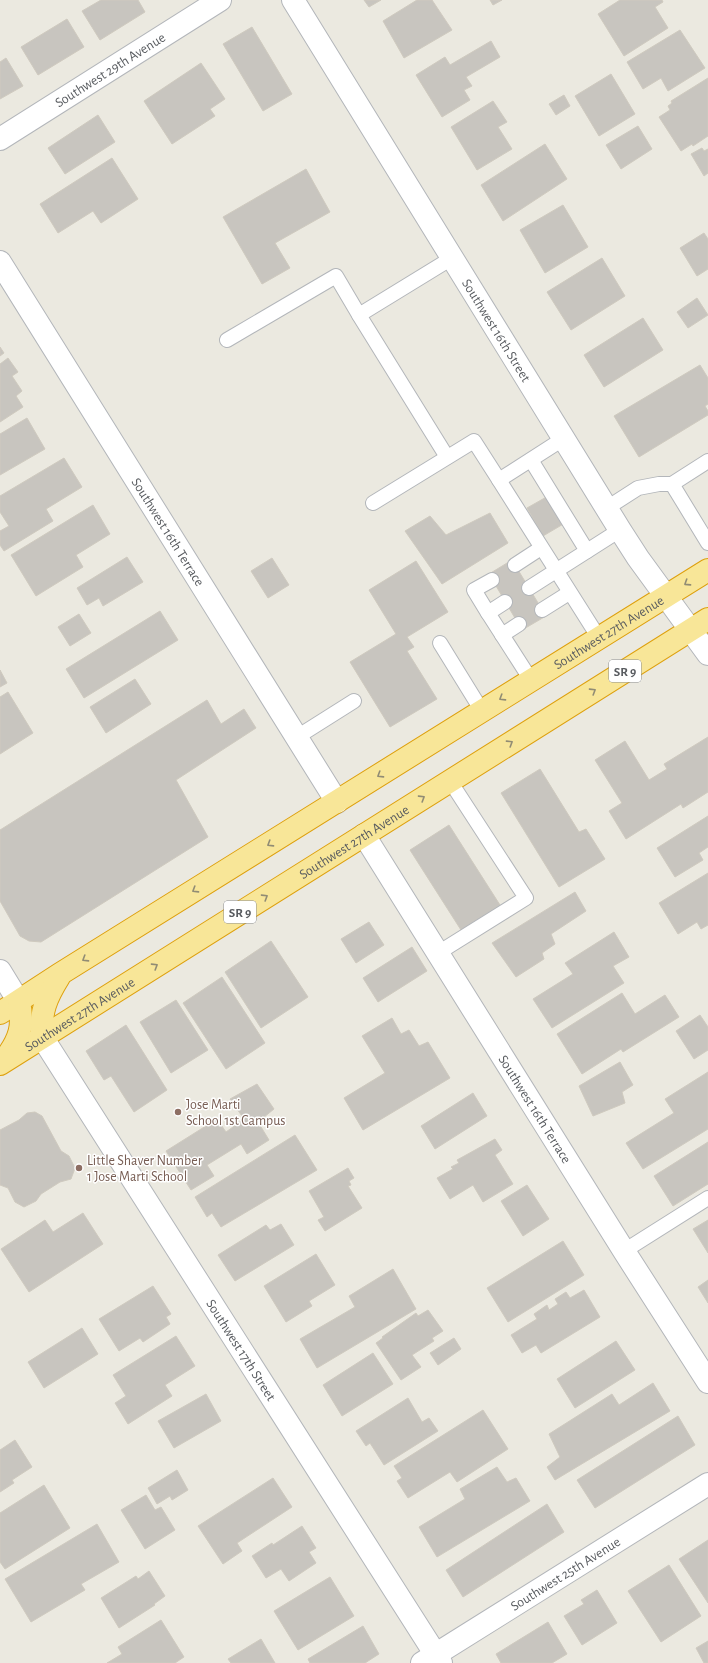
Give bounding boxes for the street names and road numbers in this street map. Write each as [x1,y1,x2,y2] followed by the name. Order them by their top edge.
[53,30,168,110] street label: Southwest 29th Avenue
[459,277,533,385] street label: Southwest 16th Street
[129,476,206,589] street label: Southwest 16th Terrace
[552,593,667,672] street label: Southwest 27th Avenue
[609,660,641,682] road number: SR 9
[297,803,412,882] street label: Southwest 27th Avenue
[224,901,256,923] road number: SR 9
[23,975,137,1054] street label: Southwest 27th Avenue
[495,1053,573,1166] street label: Southwest 16th Terrace
[203,1297,278,1404] street label: Southwest 17th Street
[508,1535,623,1614] street label: Southwest 25th Avenue

